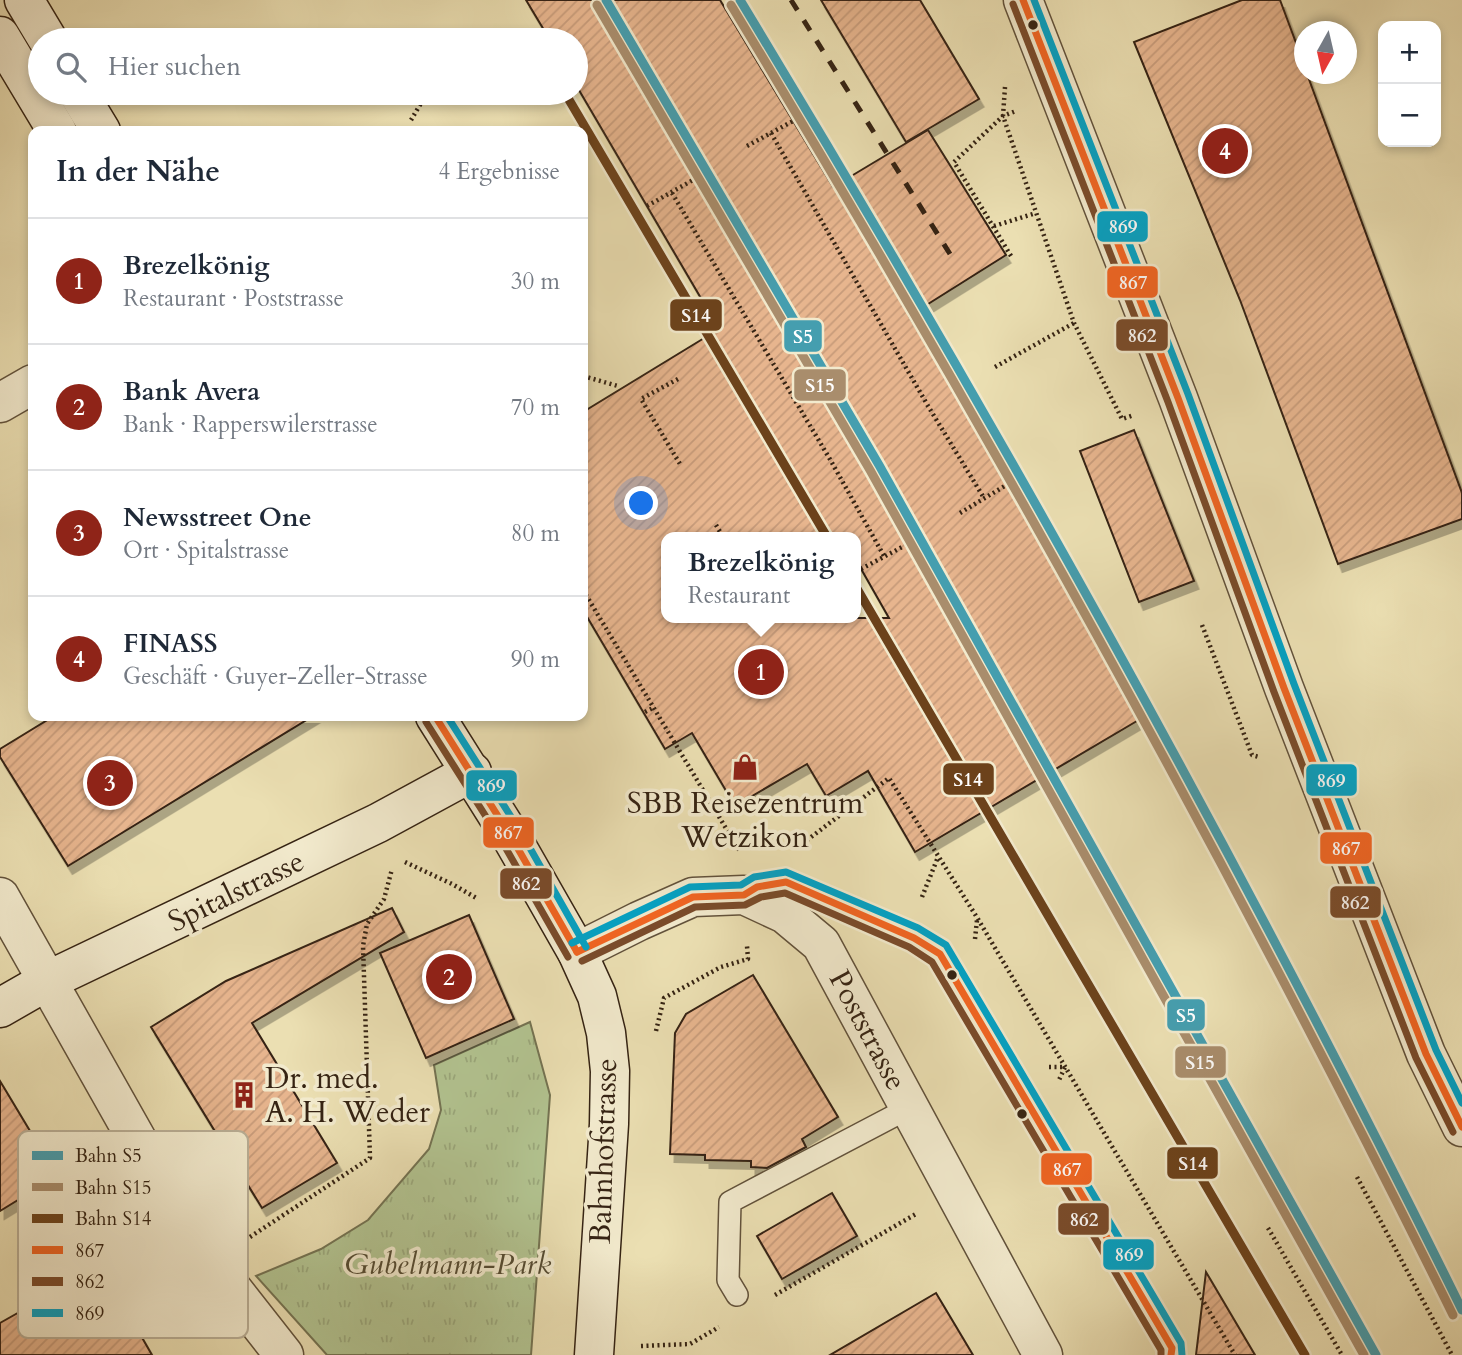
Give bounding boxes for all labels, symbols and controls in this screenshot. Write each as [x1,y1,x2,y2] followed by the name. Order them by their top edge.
[1026,18,1040,32] unlabelled marker
[1294,21,1357,84] north arrow
[1378,21,1441,147] map controls
[1378,21,1441,84] button: +
[28,28,588,105] search box
[52,48,90,86] icon: search
[108,49,241,84] text: Hier suchen
[1378,84,1441,147] button: −
[1202,125,1248,177] pin: 4
[56,151,220,192] text: In der Nähe
[438,156,560,187] text: 4 Ergebnisse
[1096,210,1149,243] line badge: 869
[1108,214,1138,240] text: 869
[123,248,270,283] text: Brezelkönig
[1106,265,1159,299] line badge: 867
[73,266,85,297] text: 1
[511,266,560,297] text: 30 m
[1118,270,1148,296] text: 867
[123,283,344,314] text: Restaurant · Poststrasse
[669,298,723,332] line badge: S14
[681,303,711,329] text: S14
[1115,318,1169,352] line badge: 862
[783,319,823,353] line badge: S5
[1127,323,1157,349] text: 862
[793,324,813,350] text: S5
[793,368,847,402] line badge: S15
[805,373,835,399] text: S15
[123,374,260,409] text: Bank Avera
[73,392,85,423] text: 2
[511,392,560,423] text: 70 m
[123,409,378,440] text: Bank · Rapperswilerstrasse
[624,486,658,520] your location
[123,500,312,535] text: Newsstreet One
[73,518,85,549] text: 3
[511,518,560,549] text: 80 m
[661,532,861,623] popup
[123,535,289,566] text: Ort · Spitalstrasse
[688,545,834,580] text: Brezelkönig
[688,580,790,611] text: Restaurant
[123,626,218,661] text: FINASS
[73,644,85,675] text: 4
[511,644,560,675] text: 90 m
[738,646,784,698] pin: 1
[123,661,428,692] text: Geschäft · Guyer-Zeller-Strasse
[730,752,760,782] shop icon: SBB Reisezentrum Wetzikon
[87,757,133,809] pin: 3
[942,762,995,796] line badge: S14
[1305,763,1358,797] line badge: 869
[953,767,983,793] text: S14
[1316,768,1346,794] text: 869
[465,769,518,802] line badge: 869
[476,773,506,799] text: 869
[627,783,864,858] place label: SBB Reisezentrum Wetzikon
[482,816,535,849] line badge: 867
[493,820,523,846] text: 867
[1319,831,1373,865] line badge: 867
[1331,836,1361,862] text: 867
[161,841,311,942] street label: Spitalstrasse
[499,867,553,900] line badge: 862
[511,871,541,897] text: 862
[1329,885,1382,919] line badge: 862
[1340,890,1370,916] text: 862
[426,951,472,1003] pin: 2
[819,963,916,1098] street label: Poststrasse
[945,968,959,982] unlabelled marker
[1166,998,1206,1032] line badge: S5
[1176,1003,1196,1029] text: S5
[1174,1045,1227,1079] line badge: S15
[1185,1050,1215,1076] text: S15
[580,1057,627,1245] street label: Bahnhofstrasse
[265,1058,430,1133] place label: Dr. med. A. H. Weder
[229,1080,259,1110] building icon: Dr. med. A. H. Weder
[1015,1107,1029,1121] unlabelled marker
[18,1131,248,1338] legend
[75,1143,142,1169] text: Bahn S5
[1166,1146,1219,1180] line badge: S14
[1178,1151,1208,1177] text: S14
[1040,1152,1093,1186] line badge: 867
[1052,1157,1082,1183] text: 867
[75,1175,151,1201] text: Bahn S15
[1057,1202,1110,1236] line badge: 862
[75,1206,152,1232] text: Bahn S14
[1069,1207,1099,1233] text: 862
[75,1238,104,1264] text: 867
[1102,1238,1155,1271] line badge: 869
[1114,1242,1144,1268] text: 869
[345,1244,552,1285] park label: Gubelmann-Park
[75,1269,104,1295] text: 862
[75,1301,104,1327] text: 869

